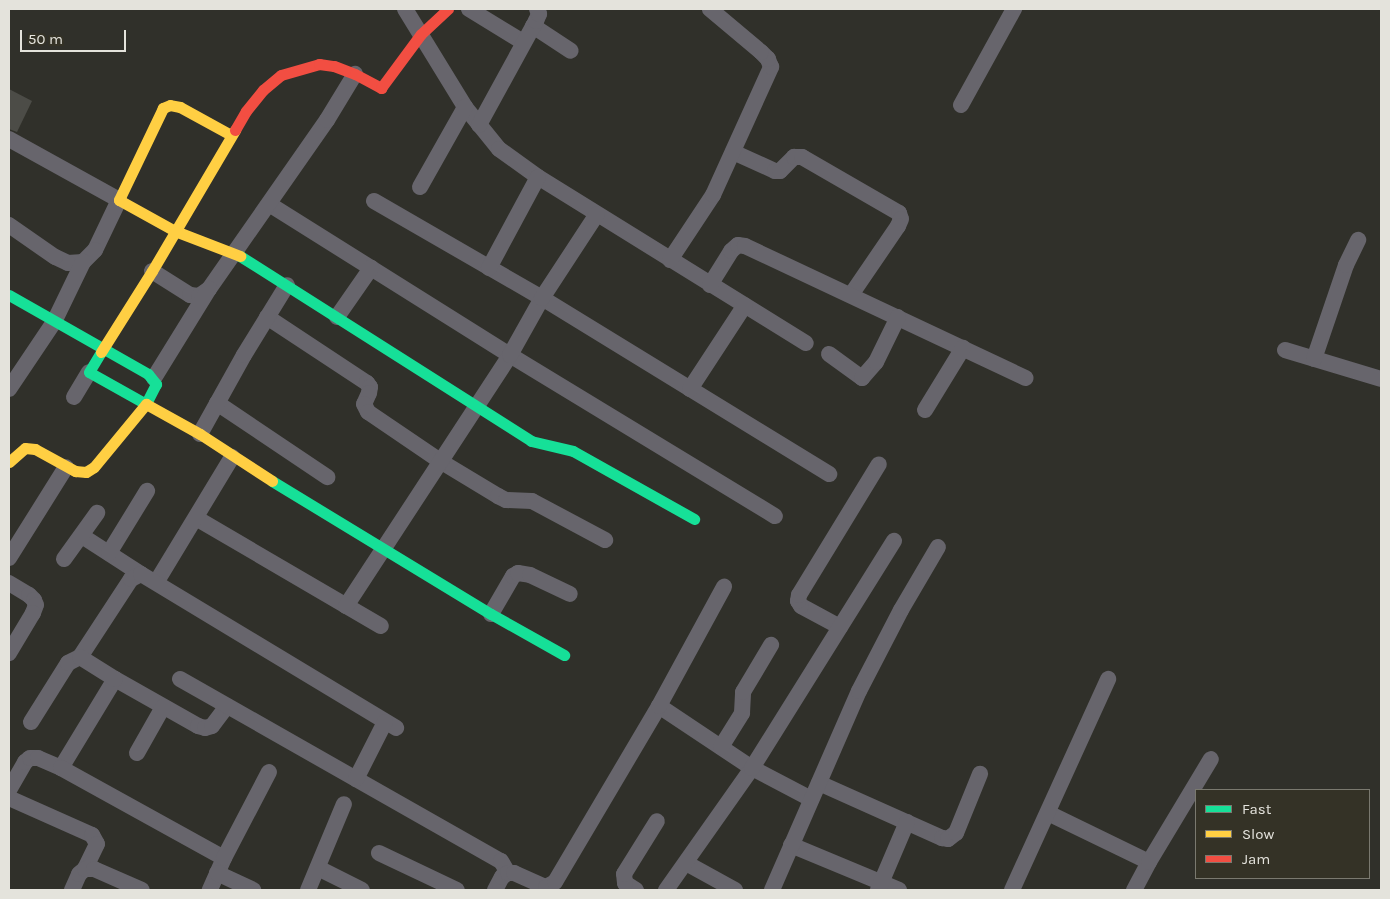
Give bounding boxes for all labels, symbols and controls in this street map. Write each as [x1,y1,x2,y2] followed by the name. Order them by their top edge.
[22,20,129,52] scale bar
[28,30,63,48] text: 50 m
[1195,789,1370,879] legend
[1242,800,1271,818] text: Fast
[1242,825,1274,843] text: Slow
[1242,850,1270,868] text: Jam

